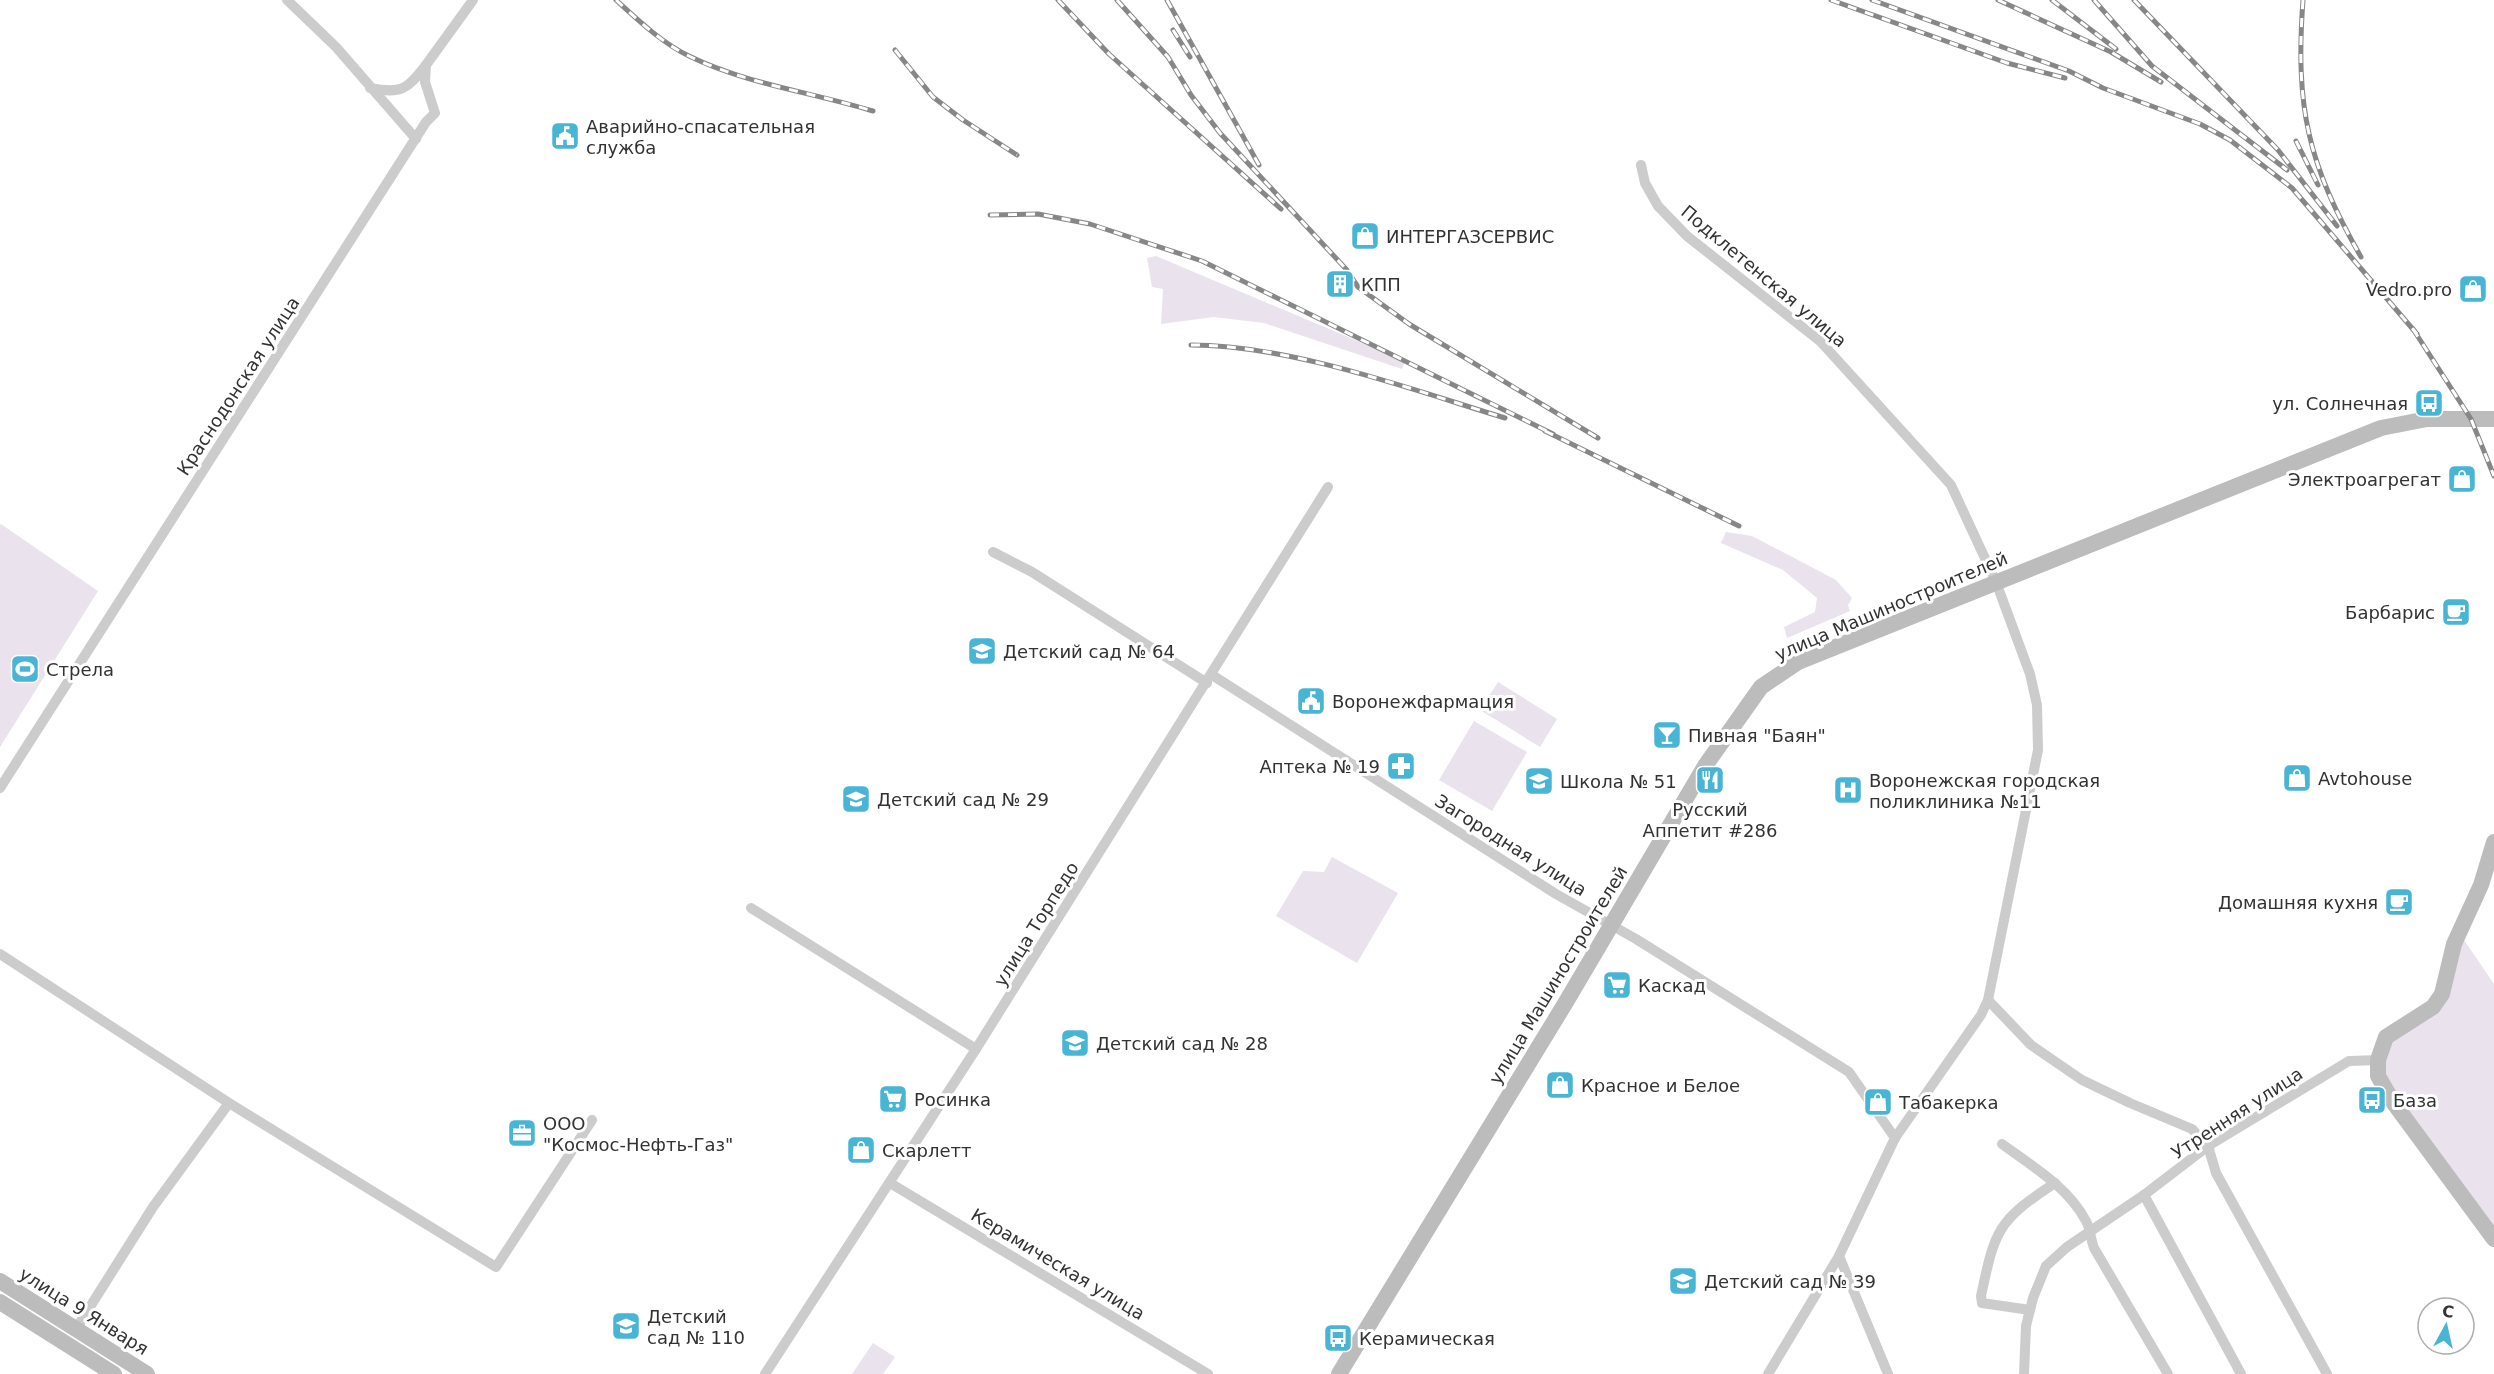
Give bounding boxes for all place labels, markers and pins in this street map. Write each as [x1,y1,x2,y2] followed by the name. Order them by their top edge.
[586,116,815,158] place label: Аварийно-спасательная служба
[549,120,581,152] public building icon: Аварийно-спасательная служба
[1349,220,1381,252] shop icon: ИНТЕРГАЗСЕРВИС
[1386,226,1554,247] place label: ИНТЕРГАЗСЕРВИС
[1324,268,1356,300] building icon: КПП
[2457,273,2489,305] shop icon: Vedro.pro
[1361,274,1401,295] place label: КПП
[2366,279,2452,300] place label: Vedro.pro
[2413,387,2445,419] bus stop icon: ул. Солнечная
[2272,393,2408,414] place label: ул. Солнечная
[2446,463,2478,495] shop icon: Электроагрегат
[2288,469,2441,490] place label: Электроагрегат
[2440,596,2472,628] cafe icon: Барбарис
[2345,602,2435,623] place label: Барбарис
[966,635,998,667] school or university icon: Детский сад № 64
[1003,641,1175,662] place label: Детский сад № 64
[9,653,41,685] sports icon: Стрела
[46,659,114,680] place label: Стрела
[1295,685,1327,717] public building icon: Воронежфармация
[1332,691,1514,712] place label: Воронежфармация
[1651,719,1683,751] bar icon: Пивная "Баян"
[1688,725,1826,746] place label: Пивная "Баян"
[1385,750,1417,782] pharmacy icon: Аптека № 19
[1259,756,1380,777] place label: Аптека № 19
[2281,762,2313,794] shop icon: Avtohouse
[1694,764,1726,796] restaurant icon: Русский Аппетит #286
[1523,765,1555,797] school or university icon: Школа № 51
[2318,768,2412,789] place label: Avtohouse
[1869,770,2100,812] place label: Воронежская городская поликлиника №11
[1560,771,1677,792] place label: Школа № 51
[1832,774,1864,806] hospital icon: Воронежская городская поликлиника №11
[840,783,872,815] school or university icon: Детский сад № 29
[877,789,1049,810] place label: Детский сад № 29
[1643,799,1777,841] place label: Русский Аппетит #286
[2383,886,2415,918] cafe icon: Домашняя кухня
[2218,892,2378,913] place label: Домашняя кухня
[1601,969,1633,1001] supermarket icon: Каскад
[1638,975,1706,996] place label: Каскад
[1059,1027,1091,1059] school or university icon: Детский сад № 28
[1096,1033,1268,1054] place label: Детский сад № 28
[1544,1069,1576,1101] shop icon: Красное и Белое
[1581,1075,1740,1096] place label: Красное и Белое
[877,1083,909,1115] supermarket icon: Росинка
[2356,1084,2388,1116] bus stop icon: База
[1862,1086,1894,1118] shop icon: Табакерка
[914,1089,991,1110] place label: Росинка
[2393,1090,2437,1111] place label: База
[1898,1092,1998,1113] place label: Табакерка
[543,1113,733,1155] place label: ООО "Космос-Нефть-Газ"
[506,1117,538,1149] office icon: ООО "Космос-Нефть-Газ"
[845,1134,877,1166] shop icon: Скарлетт
[882,1140,971,1161] place label: Скарлетт
[1667,1265,1699,1297] school or university icon: Детский сад № 39
[1704,1271,1876,1292] place label: Детский сад № 39
[647,1306,745,1348] place label: Детский сад № 110
[610,1310,642,1342] school or university icon: Детский сад № 110
[1322,1322,1354,1354] bus stop icon: Керамическая
[1359,1328,1495,1349] place label: Керамическая

